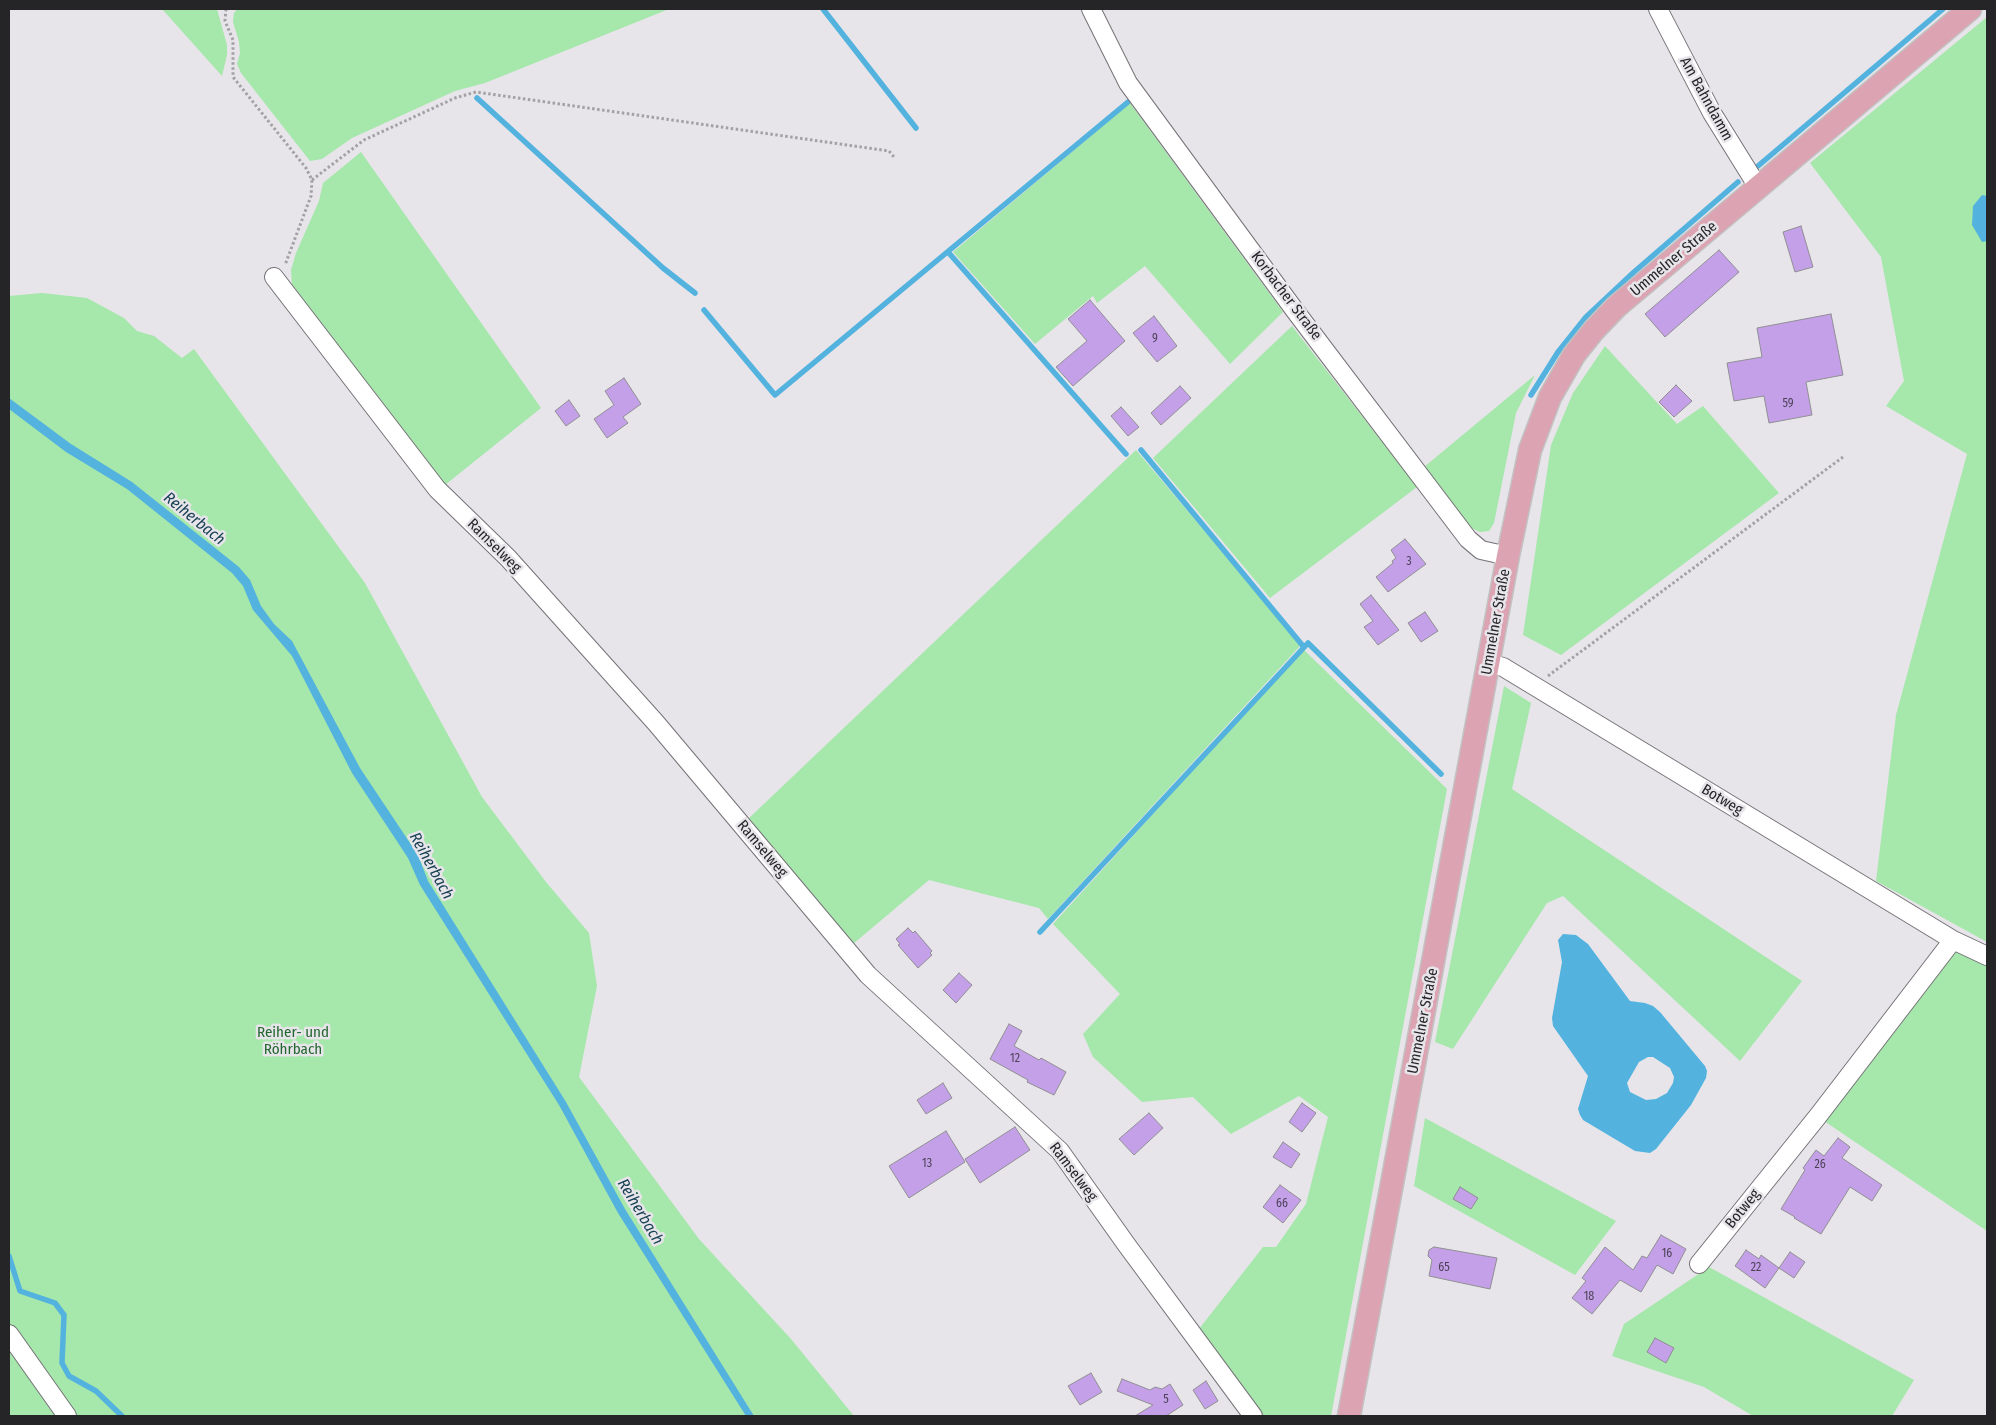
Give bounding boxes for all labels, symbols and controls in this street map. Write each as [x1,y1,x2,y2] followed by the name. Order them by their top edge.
[1676,54,1736,144] street label: Am Bahndamm
[1627,218,1721,300] street label: Ummelner Straße
[1247,248,1325,344] street label: Korbacher Straße
[1152,332,1158,346] house number: 9
[1782,397,1794,411] house number: 59
[159,488,229,550] water label: Reiherbach
[463,515,525,577] street label: Ramselweg
[1406,555,1412,569] house number: 3
[1478,568,1514,676] street label: Ummelner Straße
[1698,781,1746,819] street label: Botweg
[733,817,791,881] street label: Ramselweg
[405,829,457,903] water label: Reiherbach
[1404,967,1442,1075] street label: Ummelner Straße
[257,1024,329,1059] park label: Reiher- und Röhrbach
[1010,1052,1020,1066] house number: 12
[1045,1139,1101,1205] street label: Ramselweg
[922,1157,932,1171] house number: 13
[1814,1158,1826,1172] house number: 26
[613,1176,667,1248] water label: Reiherbach
[1722,1186,1764,1232] street label: Botweg
[1276,1197,1288,1211] house number: 66
[1662,1247,1672,1261] house number: 16
[1438,1261,1450,1275] house number: 65
[1751,1261,1761,1275] house number: 22
[1584,1290,1594,1304] house number: 18
[1163,1393,1169,1407] house number: 5

